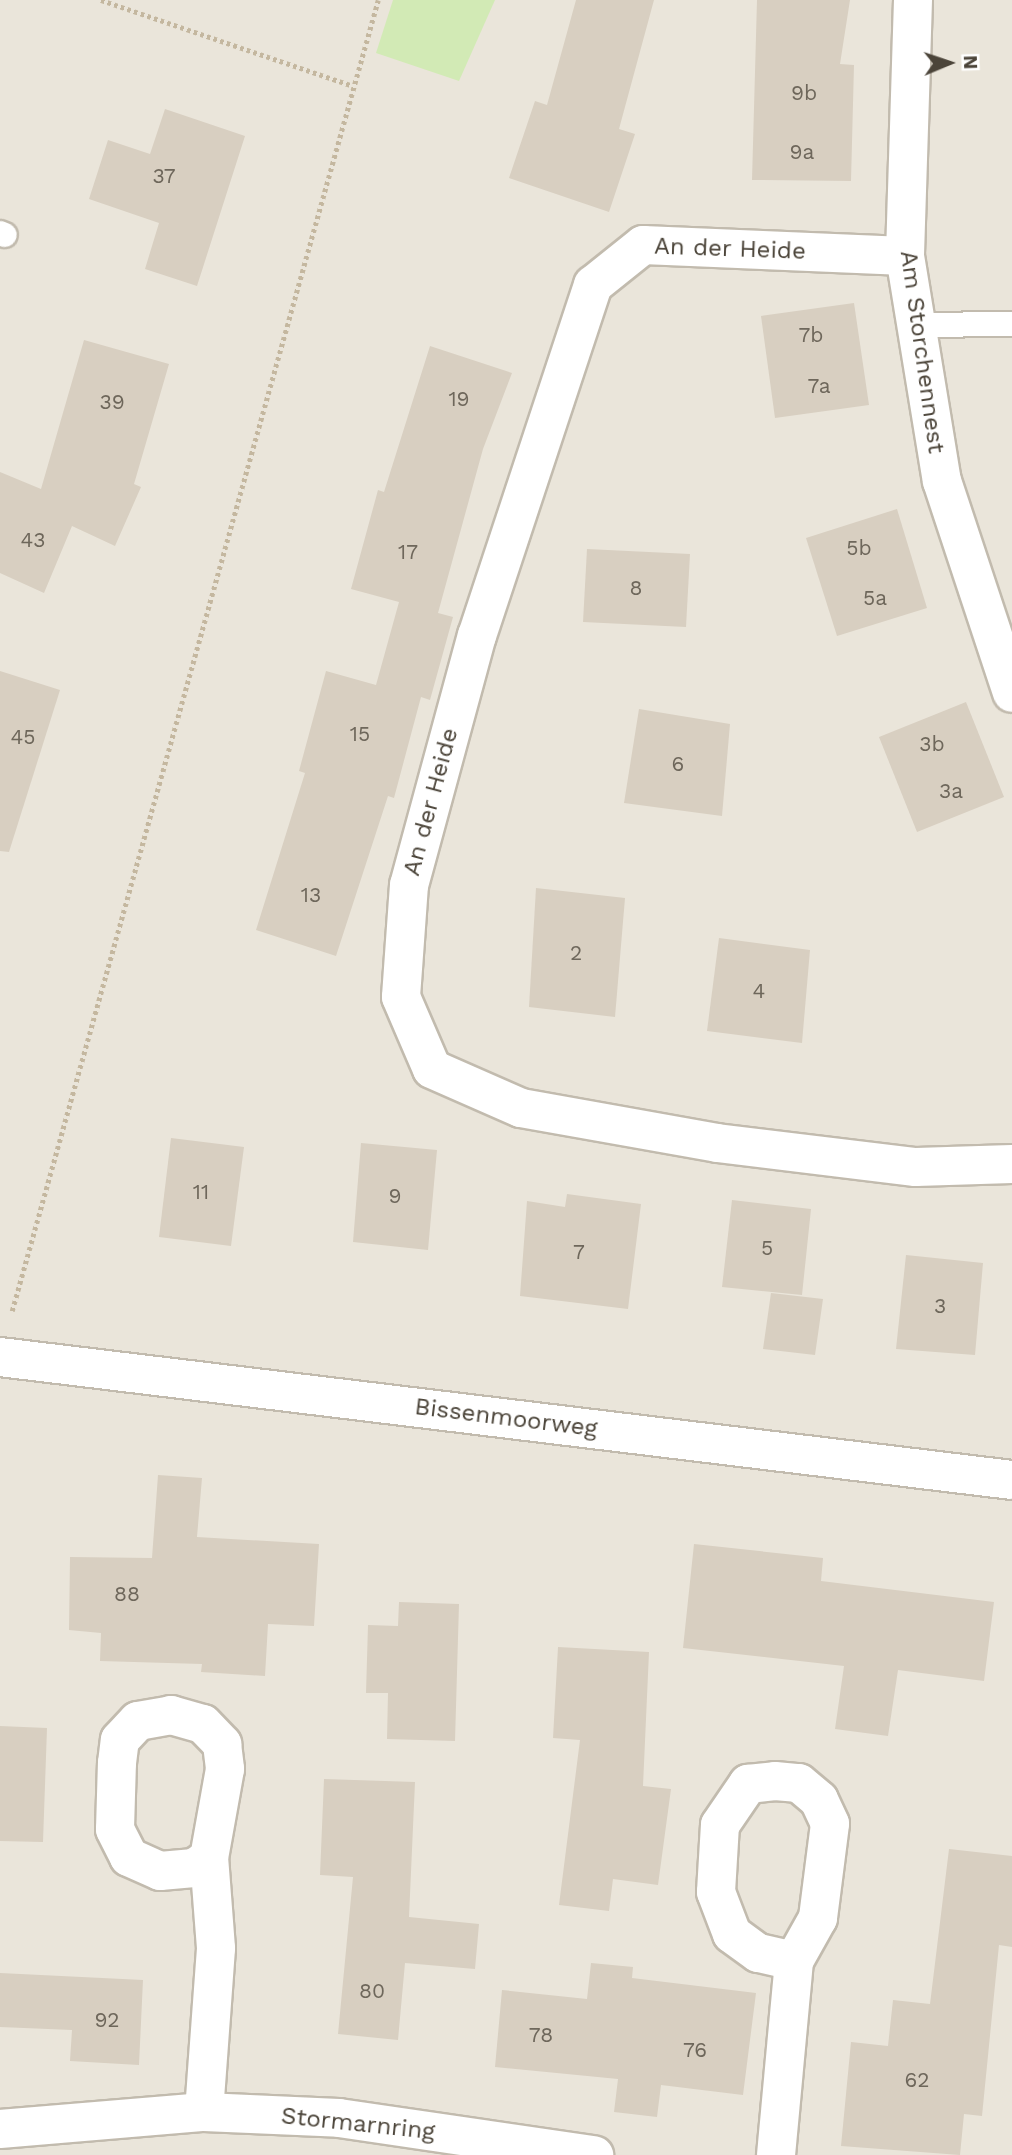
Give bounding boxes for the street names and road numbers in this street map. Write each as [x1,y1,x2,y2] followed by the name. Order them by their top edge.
[653,232,807,266] street label: An der Heide
[894,249,950,455] street label: Am Storchennest
[397,725,465,879] street label: An der Heide
[413,1393,599,1443] street label: Bissenmoorweg
[280,2102,436,2146] street label: Stormarnring

